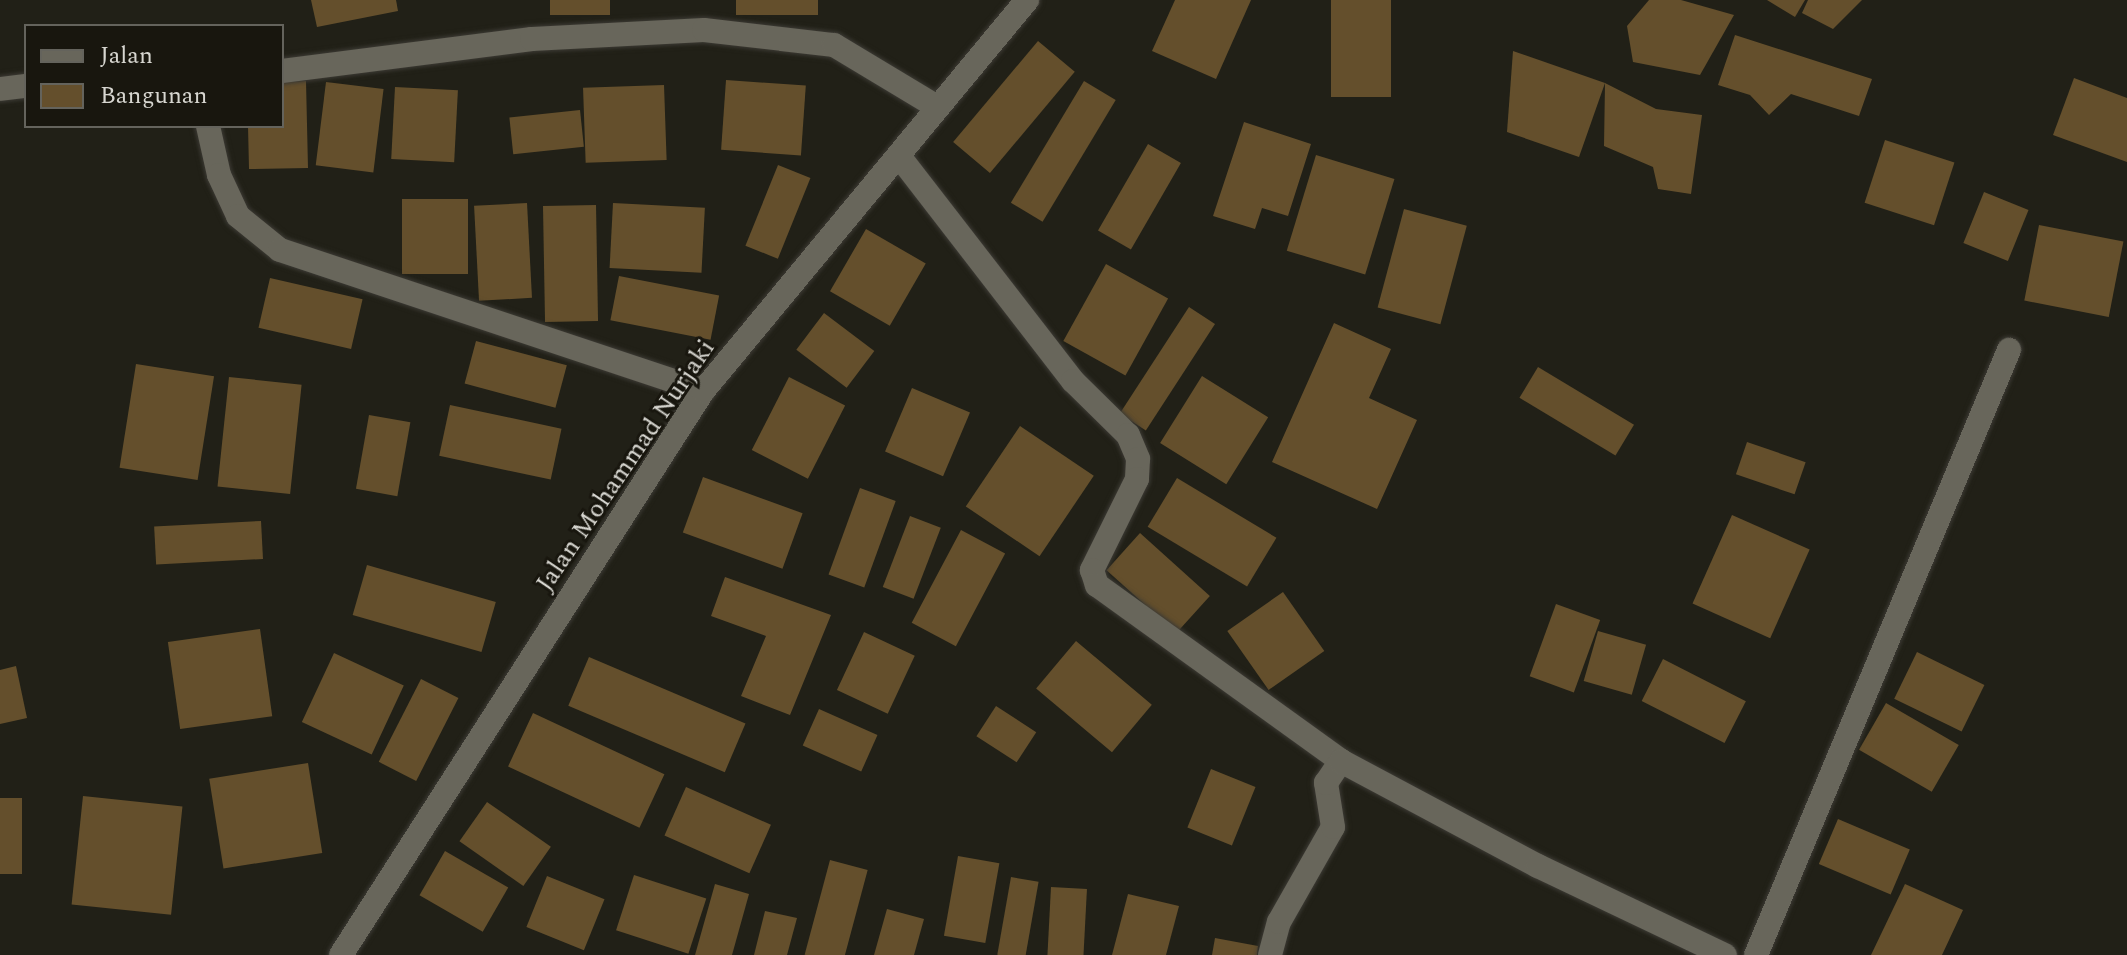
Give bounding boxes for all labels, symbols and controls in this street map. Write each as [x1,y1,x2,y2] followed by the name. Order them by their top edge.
[24,24,284,128] legend
[100,38,153,74] text: Jalan
[100,78,208,114] text: Bangunan
[530,334,722,598] street label: Jalan Mohammad Nurjaki

